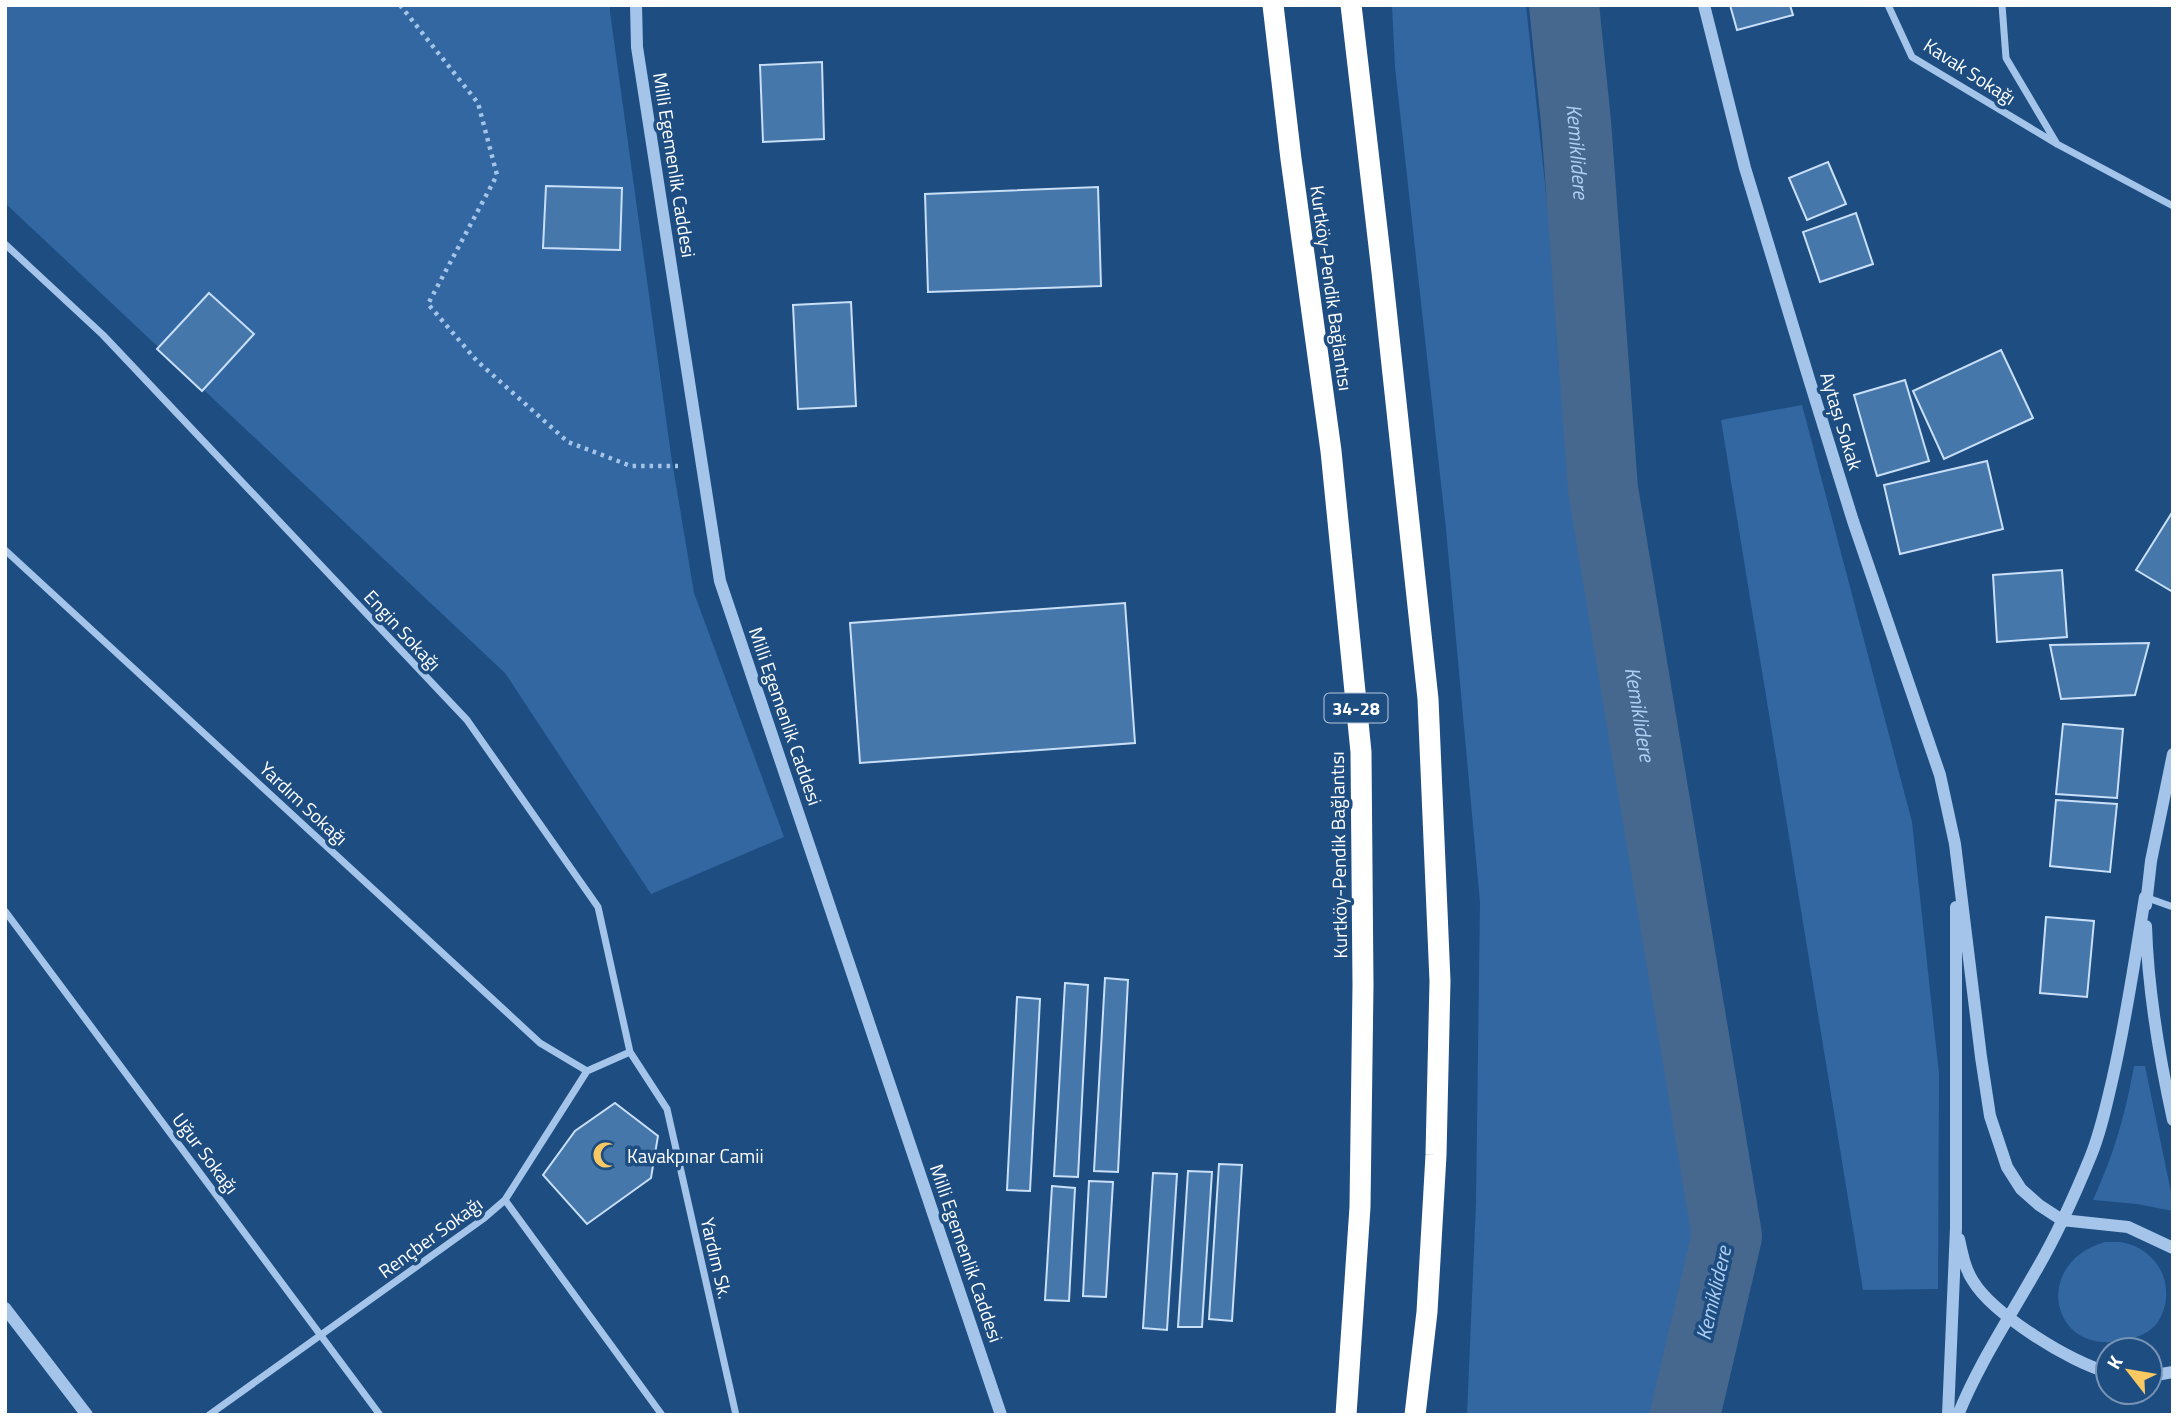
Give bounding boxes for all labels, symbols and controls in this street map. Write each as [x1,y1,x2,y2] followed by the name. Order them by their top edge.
[1918,30,2022,112] street label: Kavak Sokağı
[646,70,704,260] street label: Milli Egemenlik Caddesi
[1558,102,1598,201] water label: Kemiklidere
[1303,183,1361,393] street label: Kurtköy-Pendik Bağlantısı
[1813,368,1871,474] street label: Aytaşı Sokak
[358,583,448,677] street label: Engin Sokağı
[742,623,830,809] street label: Milli Egemenlik Caddesi
[1617,665,1664,765] water label: Kemiklidere
[1324,694,1388,722] road number: 34-28
[1322,751,1354,959] street label: Kurtköy-Pendik Bağlantısı
[253,754,355,852] street label: Yardım Sokağı
[166,1106,246,1200] street label: Uğur Sokağı
[591,1140,621,1170] mosque icon: Kavakpınar Camii
[627,1141,764,1170] place label: Kavakpınar Camii
[923,1160,1011,1346] street label: Milli Egemenlik Caddesi
[372,1189,488,1285] street label: Rençber Sokağı
[694,1214,740,1302] street label: Yardım Sk.
[1687,1242,1740,1343] water label: Kemiklidere
[2094,1336,2164,1406] north arrow
[2099,1350,2129,1374] text: K

